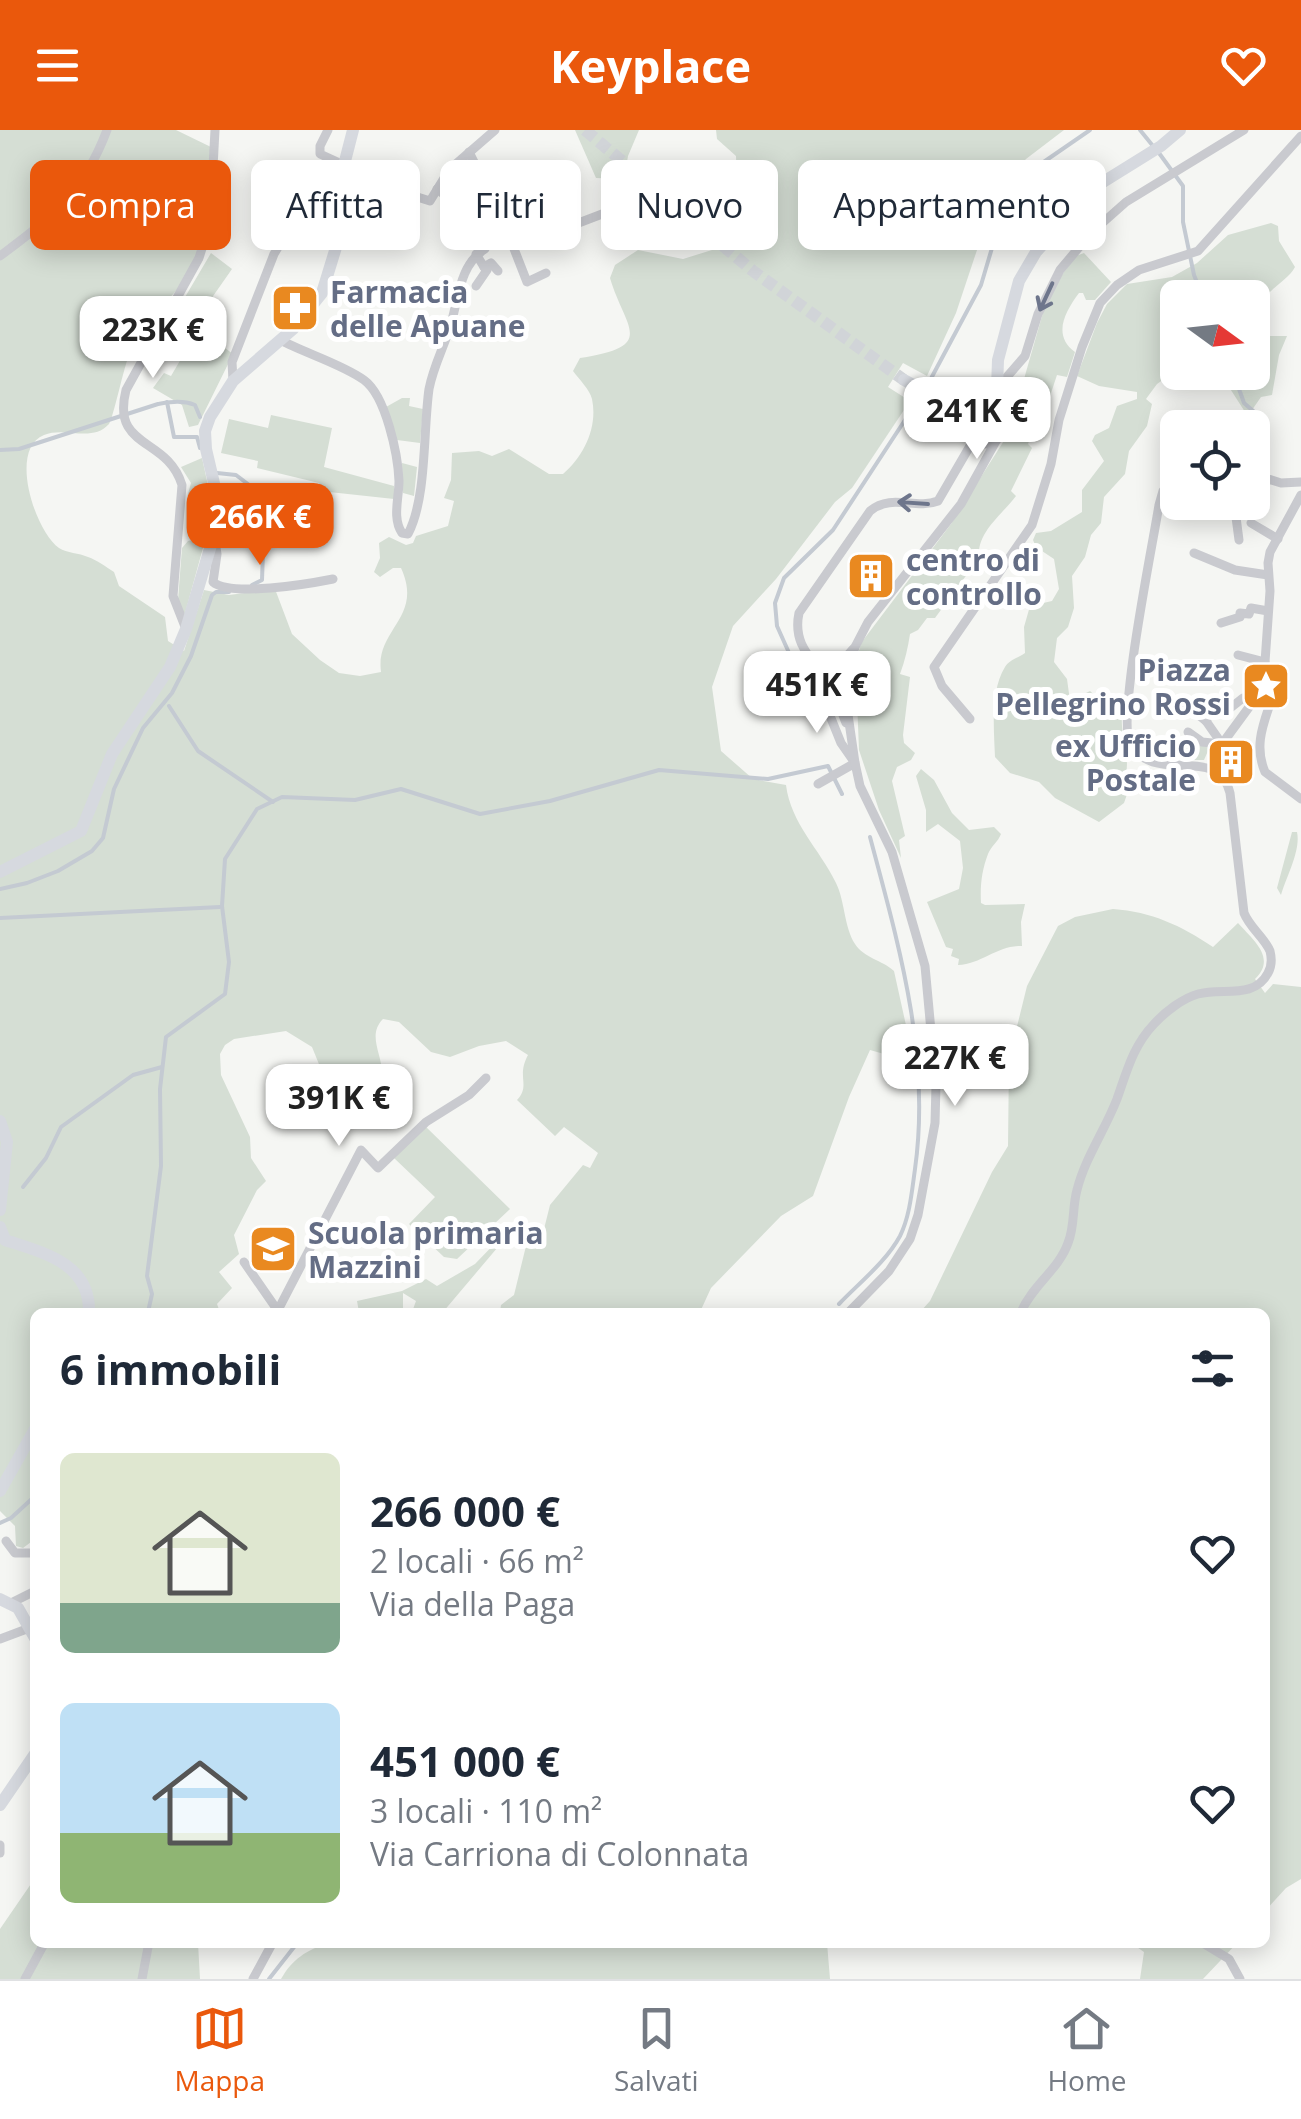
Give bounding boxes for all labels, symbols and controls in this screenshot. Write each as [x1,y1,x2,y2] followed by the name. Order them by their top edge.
[550,35,751,96] text: Keyplace
[30,38,85,93] icon: menu
[1216,38,1271,93] icon: heart
[30,160,231,250] chip: Compra
[251,160,420,250] chip: Affitta
[440,160,581,250] chip: Filtri
[601,160,778,250] chip: Nuovo
[798,160,1106,250] chip: Appartamento
[330,271,526,346] place label: Farmacia delle Apuane
[1160,280,1270,390] north arrow
[1160,280,1270,520] map controls
[1035,281,1054,311] one-way arrow
[269,282,321,334] pharmacy icon: Farmacia delle Apuane
[72,296,234,381] pin: 223K €
[102,307,204,350] text: 223K €
[896,377,1058,462] pin: 241K €
[926,388,1028,431] text: 241K €
[1160,410,1270,520] button: locate
[179,483,341,568] pin: 266K €
[898,493,930,512] one-way arrow
[209,494,311,537] text: 266K €
[906,539,1042,614] place label: centro di controllo
[845,550,897,602] building icon: centro di controllo
[995,649,1231,724] place label: Piazza Pellegrino Rossi
[736,651,898,736] pin: 451K €
[1240,660,1292,712] place icon: Piazza Pellegrino Rossi
[766,662,868,705] text: 451K €
[1055,725,1196,800] place label: ex Ufficio Postale
[1205,736,1257,788] building icon: ex Ufficio Postale
[874,1024,1036,1109] pin: 227K €
[904,1035,1006,1078] text: 227K €
[258,1064,420,1149] pin: 391K €
[288,1075,390,1118] text: 391K €
[308,1212,544,1287] place label: Scuola primaria Mazzini
[247,1223,299,1275] school or university icon: Scuola primaria Mazzini
[60,1340,281,1397] text: 6 immobili
[1185,1341,1240,1396] icon: filters
[370,1482,560,1539] text: 266 000 €
[140,1493,260,1613] icon: home
[1185,1526,1240,1581] icon: heart
[370,1539,584,1582] text: 2 locali · 66 m²
[370,1582,575,1625] text: Via della Paga
[370,1732,560,1789] text: 451 000 €
[140,1743,260,1863] icon: home
[1185,1776,1240,1831] icon: heart
[370,1789,602,1832] text: 3 locali · 110 m²
[370,1832,749,1875] text: Via Carriona di Colonnata
[174,2001,265,2099] tab: Mappa
[614,2001,699,2099] tab: Salvati
[1047,2001,1127,2099] tab: Home

